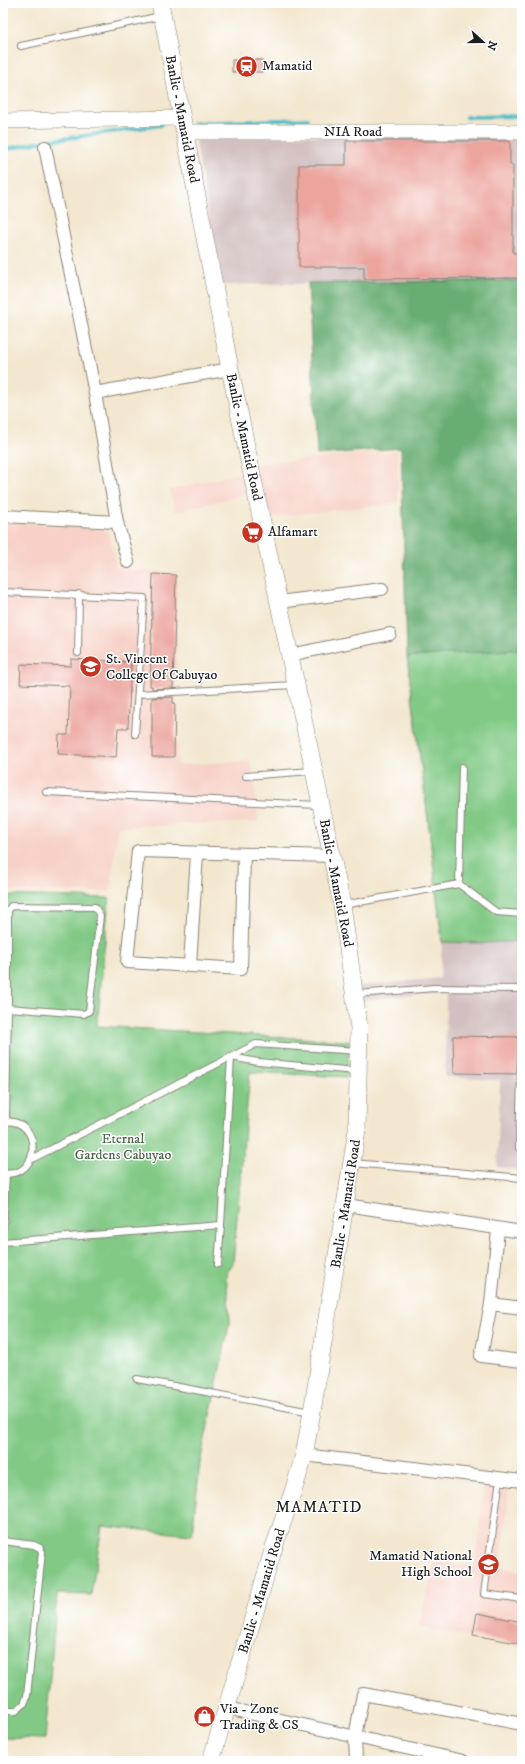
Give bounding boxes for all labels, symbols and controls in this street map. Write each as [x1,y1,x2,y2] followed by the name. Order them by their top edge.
[463,22,503,62] north arrow
[483,39,500,52] text: N
[234,53,260,79] station icon: Mamatid
[161,54,203,184] street label: Banlic - Mamatid Road
[262,57,312,75] place label: Mamatid
[324,123,382,141] street label: NIA Road
[222,372,266,502] street label: Banlic - Mamatid Road
[240,519,266,545] supermarket icon: Alfamart
[268,523,318,541] place label: Alfamart
[106,650,217,684] place label: St. Vincent College Of Cabuyao
[77,654,103,680] school or university icon: St. Vincent College Of Cabuyao
[315,818,357,948] street label: Banlic - Mamatid Road
[75,1130,172,1164] park label: Eternal Gardens Cabuyao
[327,1138,365,1270] street label: Banlic - Mamatid Road
[276,1497,362,1517] district label: MAMATID
[234,1526,290,1656] street label: Banlic - Mamatid Road
[369,1547,473,1581] place label: Mamatid National High School
[475,1551,501,1577] school or university icon: Mamatid National High School
[219,1700,298,1734] place label: Via - Zone Trading & CS
[191,1704,217,1730] shop icon: Via - Zone Trading & CS

